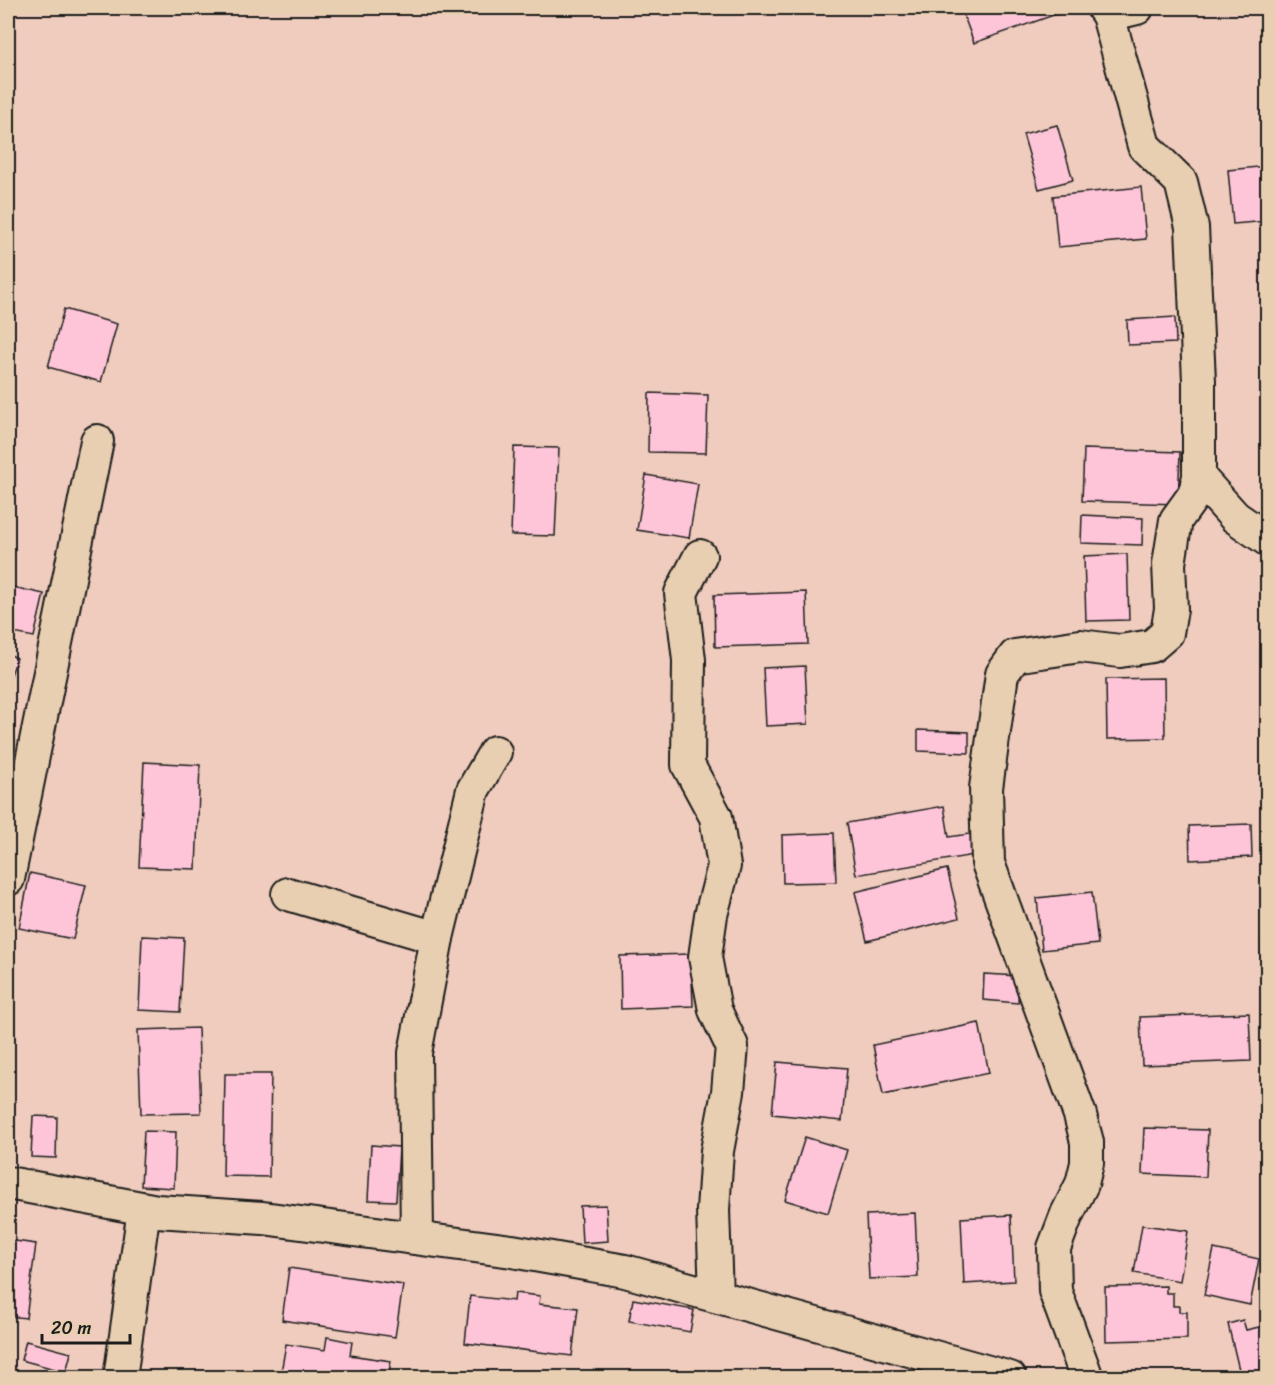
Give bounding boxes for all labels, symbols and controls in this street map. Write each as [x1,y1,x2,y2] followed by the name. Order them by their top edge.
[42,1307,130,1345] scale bar
[51,1312,91,1344] text: 20 m

